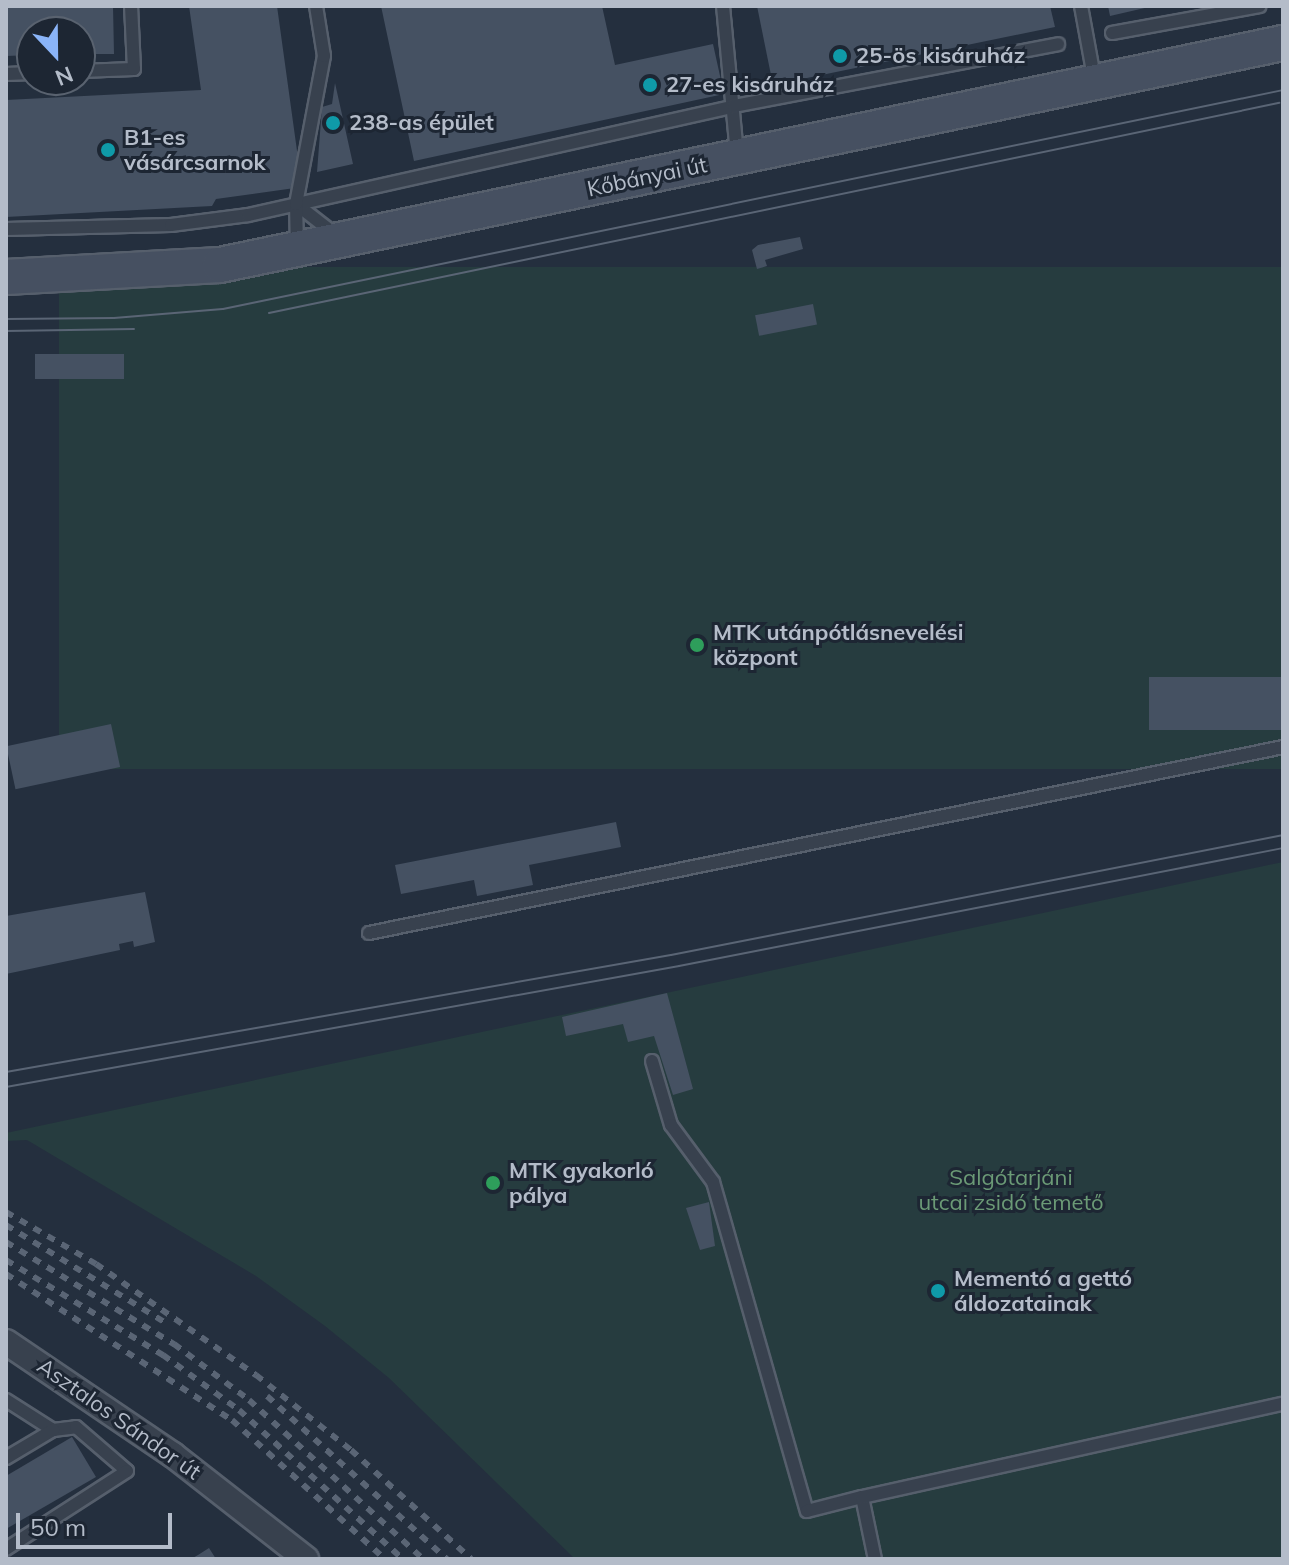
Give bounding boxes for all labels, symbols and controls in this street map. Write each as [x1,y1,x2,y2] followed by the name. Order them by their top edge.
[16,16,96,96] north arrow
[856,43,1025,69] place label: 25-ös kisáruház
[831,47,849,65] marker: 25-ös kisáruház
[51,60,77,92] text: N
[666,72,834,98] place label: 27-es kisáruház
[641,76,659,94] marker: 27-es kisáruház
[349,110,494,136] place label: 238-as épület
[324,114,342,132] marker: 238-as épület
[124,124,266,176] place label: B1-es vásárcsarnok
[99,141,117,159] marker: B1-es vásárcsarnok
[585,151,709,203] street label: Kőbányai út
[713,619,964,670] place label: MTK utánpótlásnevelési központ
[688,636,706,654] marker: MTK utánpótlásnevelési központ
[509,1157,654,1208] place label: MTK gyakorló pálya
[918,1164,1104,1216] park label: Salgótarjáni utcai zsidó temető
[484,1174,502,1192] marker: MTK gyakorló pálya
[954,1265,1132,1316] place label: Mementó a gettó áldozatainak
[929,1282,947,1300] marker: Mementó a gettó áldozatainak
[32,1353,206,1485] street label: Asztalos Sándor út
[20,1497,176,1547] scale bar
[30,1512,86,1542] text: 50 m

